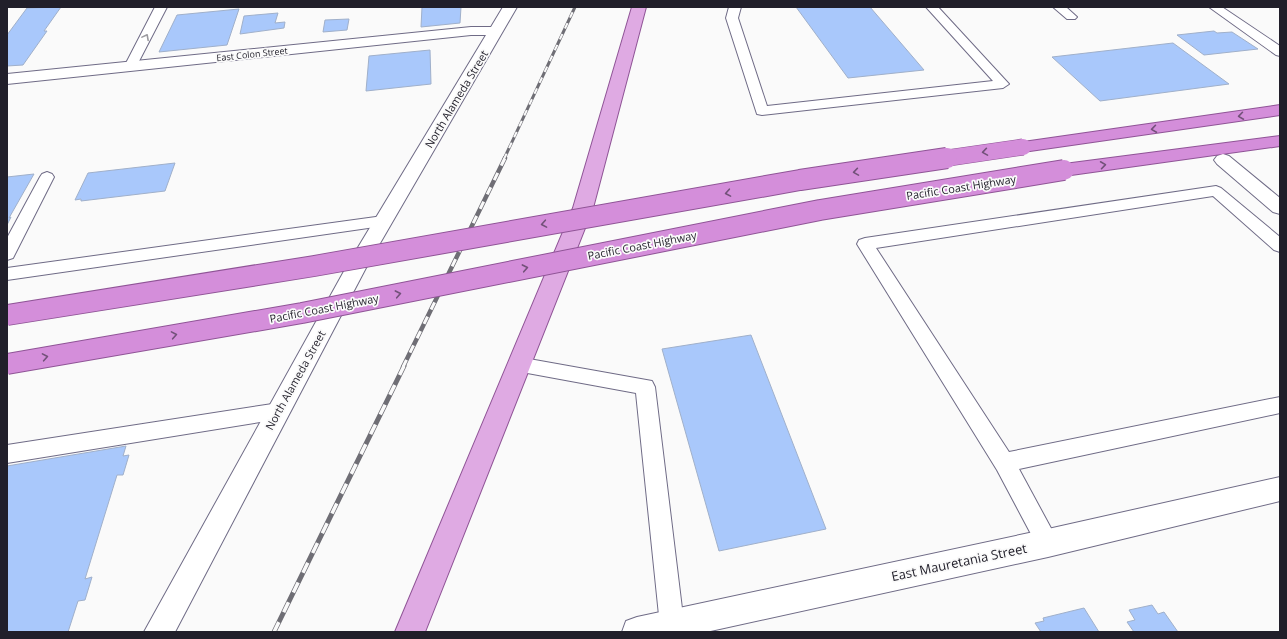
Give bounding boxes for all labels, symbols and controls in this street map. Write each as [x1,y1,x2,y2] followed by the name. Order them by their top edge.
[141,34,148,41] one-way arrow
[216,44,288,64] street label: East Colon Street
[421,47,491,151] street label: North Alameda Street
[1238,111,1245,120] one-way arrow
[1151,124,1157,133] one-way arrow
[981,147,988,156] one-way arrow
[1100,161,1106,170] one-way arrow
[853,167,859,176] one-way arrow
[905,171,1017,203] street label: Pacific Coast Highway
[725,188,731,196] one-way arrow
[541,220,548,228] one-way arrow
[586,227,698,263] street label: Pacific Coast Highway
[522,265,528,273] one-way arrow
[268,290,380,326] street label: Pacific Coast Highway
[395,290,401,298] one-way arrow
[261,328,329,432] street label: North Alameda Street
[170,331,177,340] one-way arrow
[42,353,49,362] one-way arrow
[890,539,1029,585] street label: East Mauretania Street

